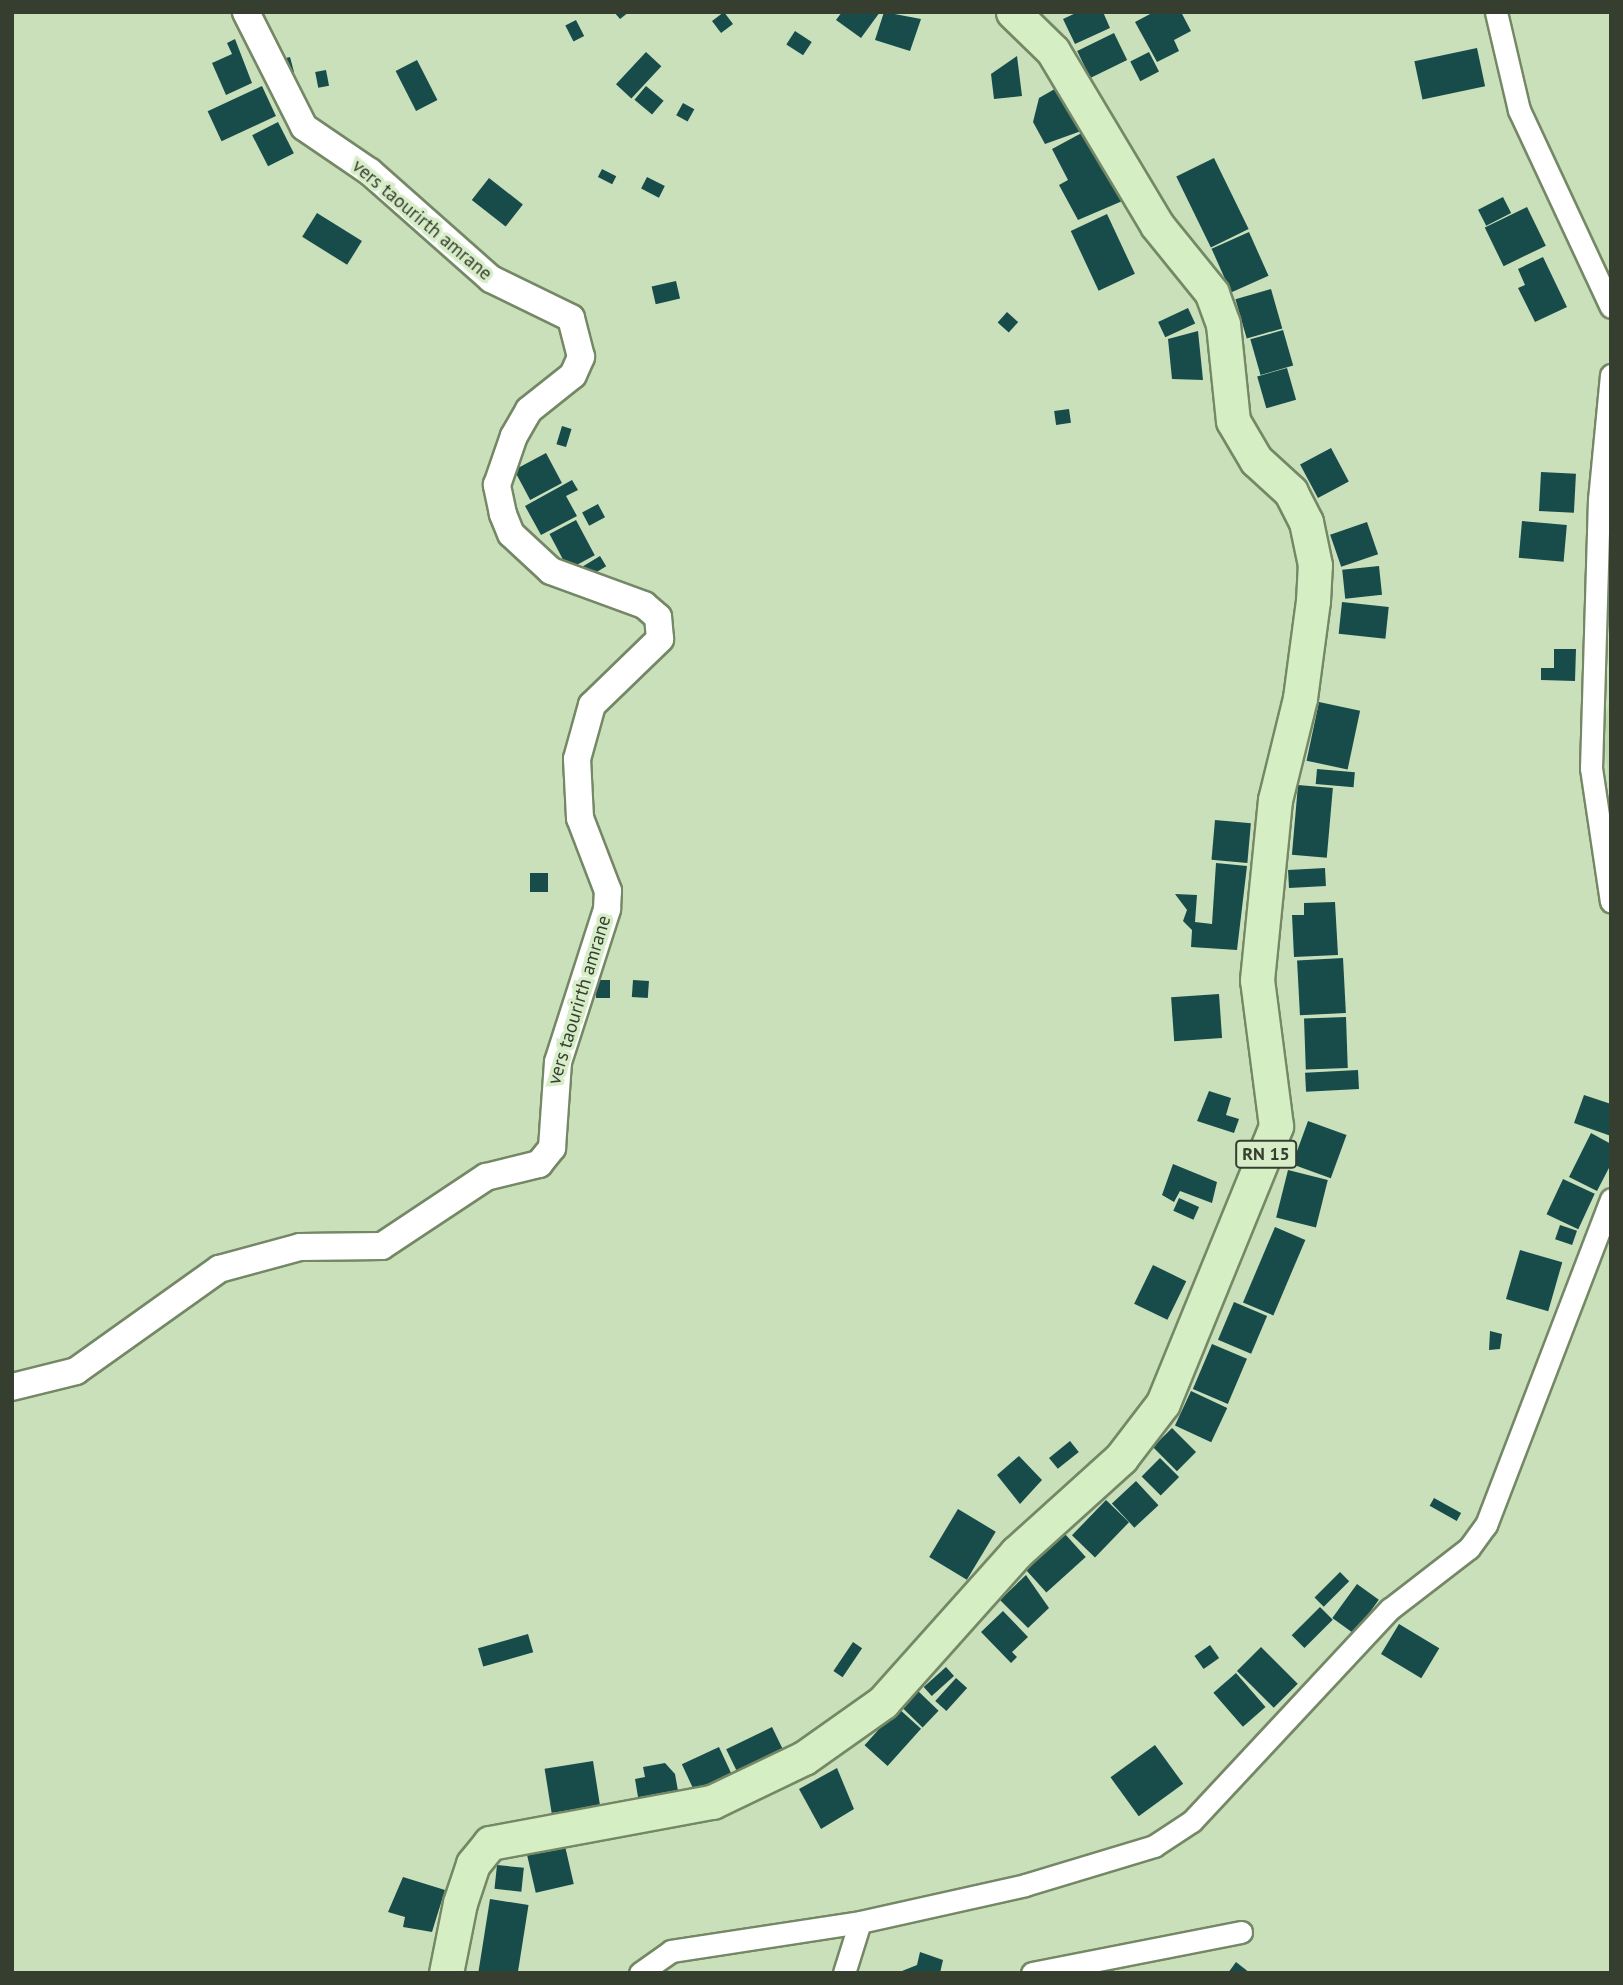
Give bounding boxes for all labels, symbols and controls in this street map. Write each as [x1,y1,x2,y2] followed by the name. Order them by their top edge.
[347,155,497,285] street label: vers taourirth amrane
[542,913,616,1087] street label: vers taourirth amrane
[1234,1140,1298,1168] road number: RN 15

